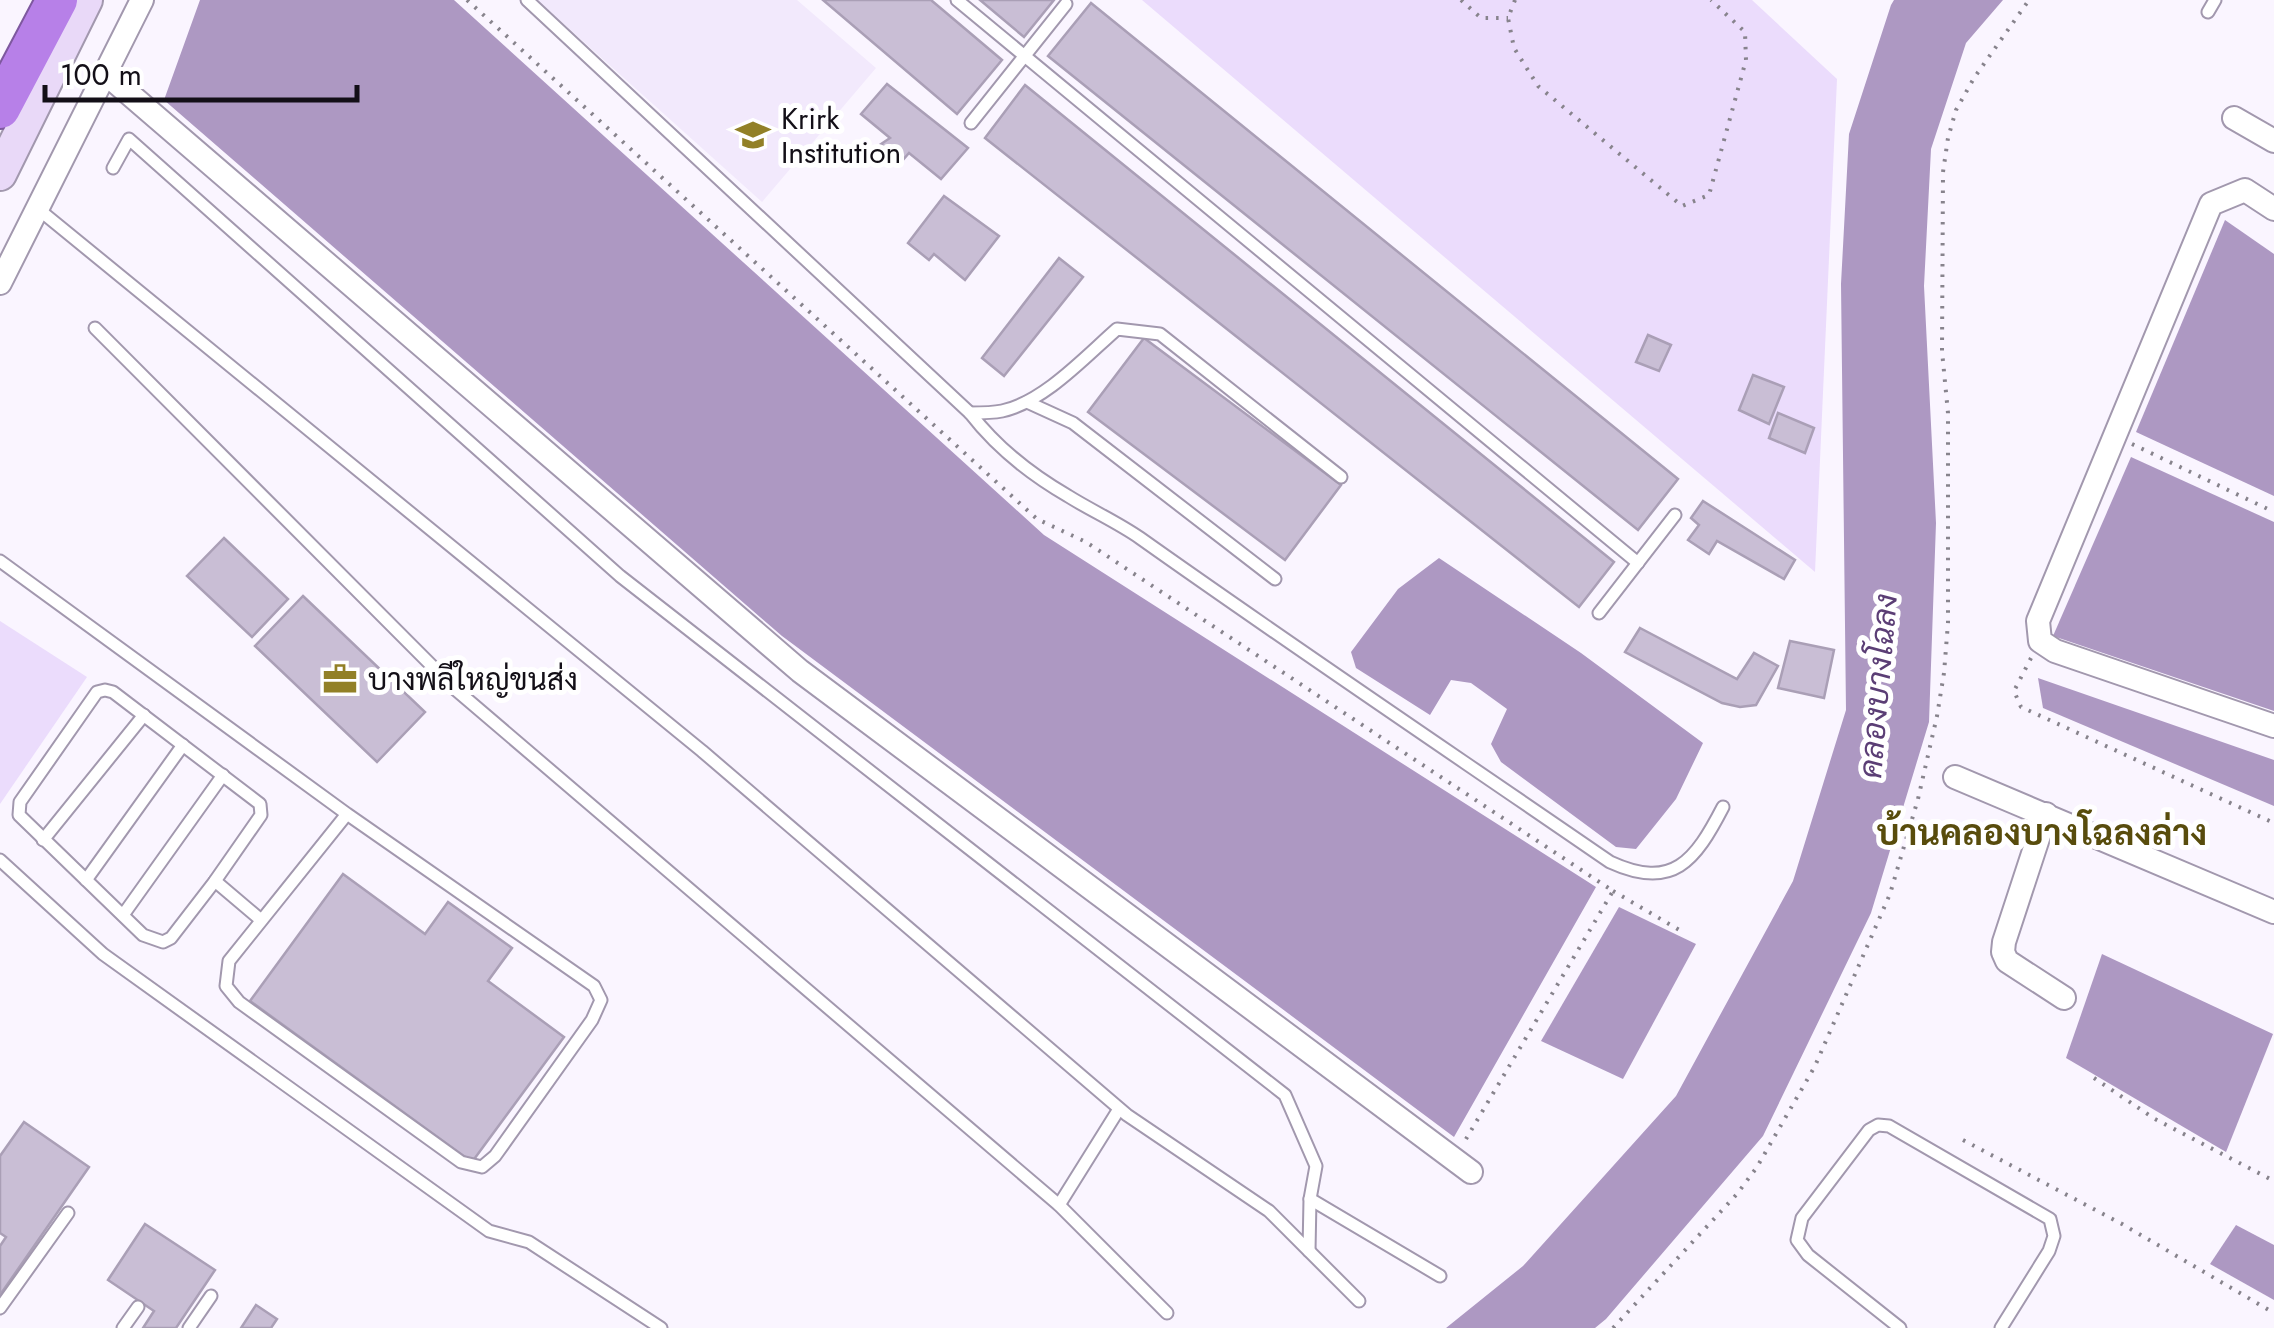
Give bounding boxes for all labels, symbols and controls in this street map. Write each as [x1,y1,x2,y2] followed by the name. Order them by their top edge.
[45,40,358,102] scale bar
[60,53,142,96] text: 100 m
[781,97,901,174] place label: Krirk Institution
[734,116,772,154] school or university icon: Krirk Institution
[1847,592,1909,780] water label: คลองบางโฉลง
[368,658,578,701] place label: บางพลีใหญ่ขนส่ง
[321,660,359,698] office icon: บางพลีใหญ่ขนส่ง
[1877,808,2207,858] district label: บ้านคลองบางโฉลงล่าง

